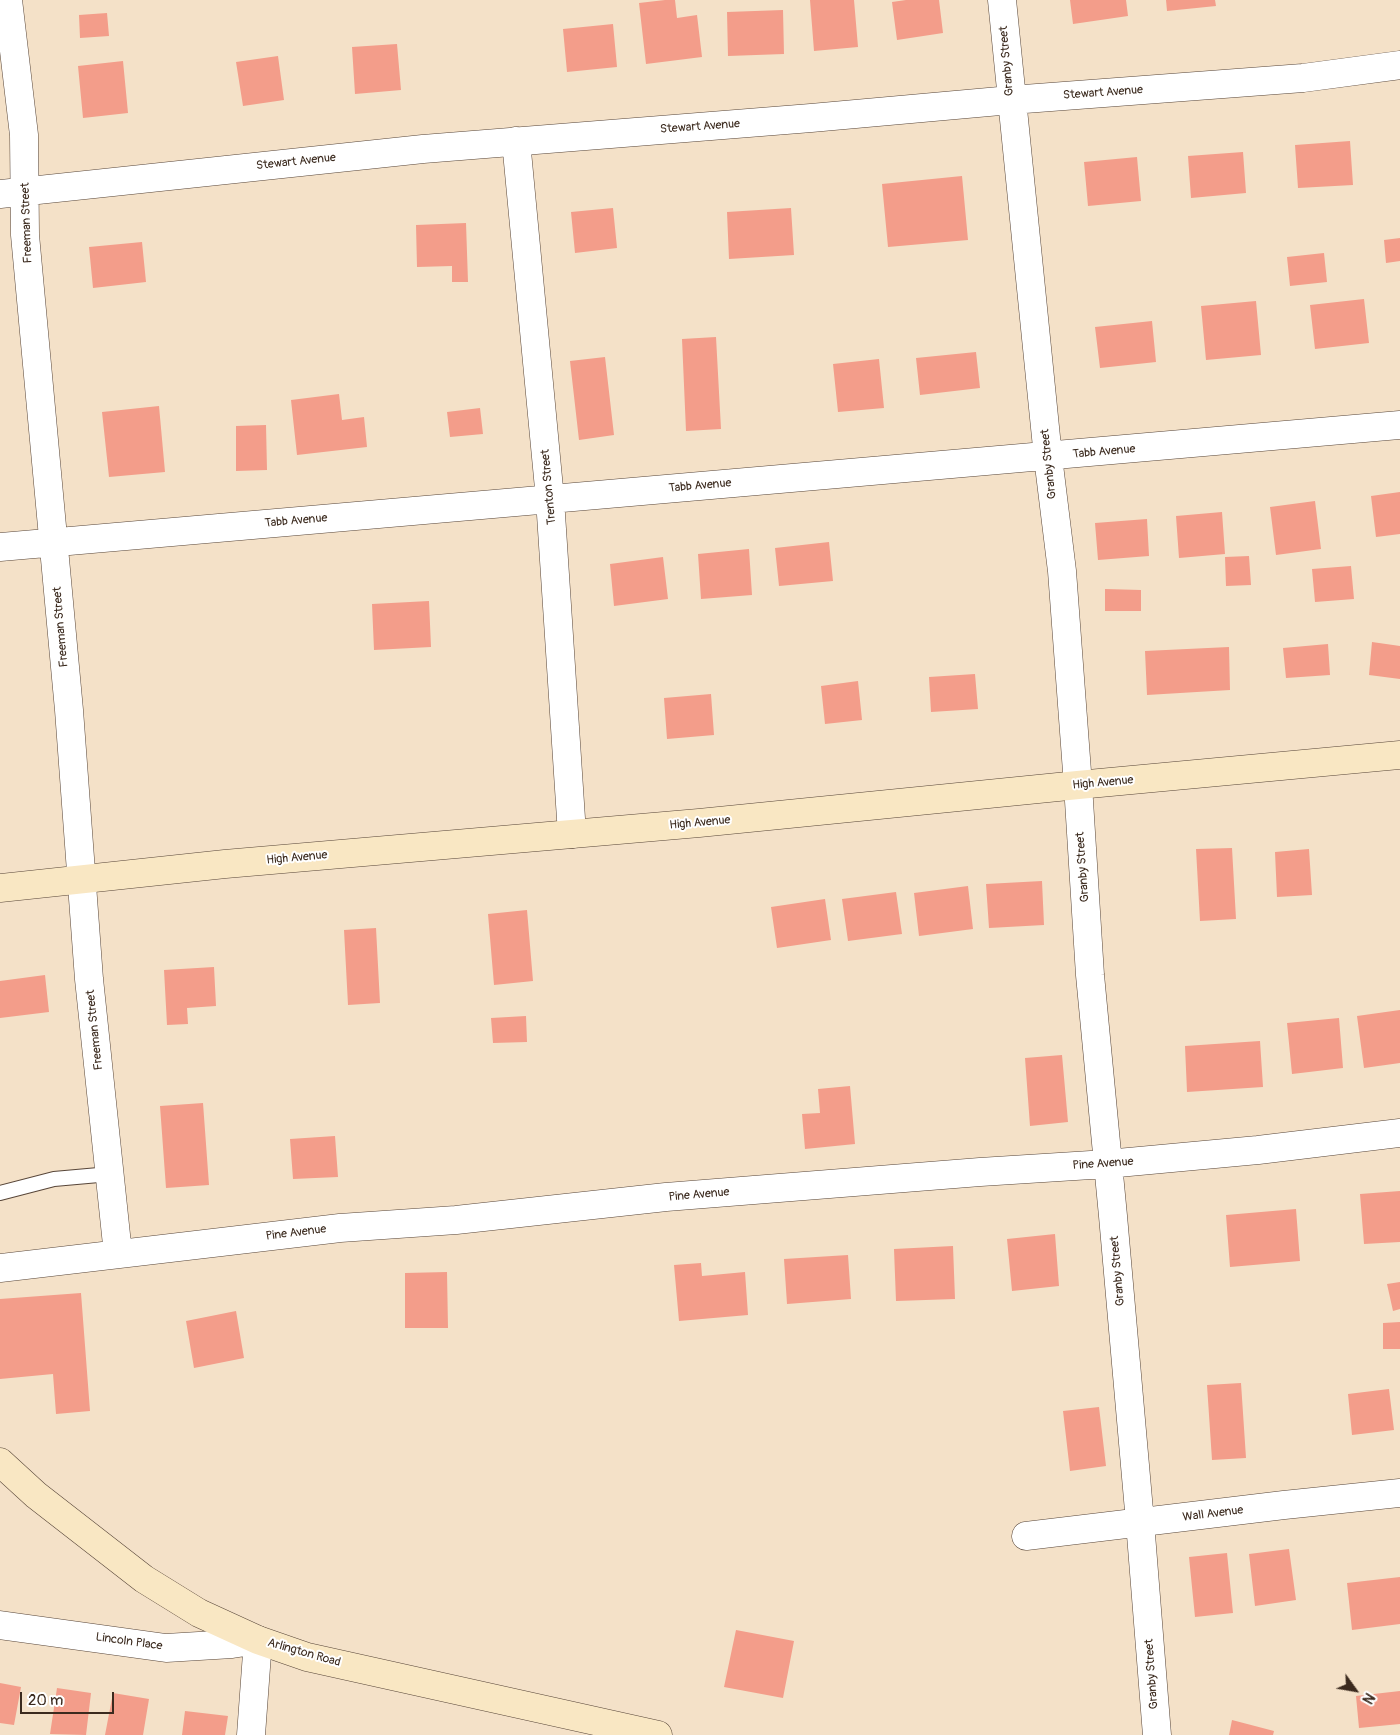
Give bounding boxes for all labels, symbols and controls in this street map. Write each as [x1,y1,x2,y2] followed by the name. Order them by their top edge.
[997,25,1017,97] street label: Granby Street
[1063,83,1143,103] street label: Stewart Avenue
[660,117,740,137] street label: Stewart Avenue
[255,151,337,173] street label: Stewart Avenue
[18,182,36,264] street label: Freeman Street
[1038,428,1060,500] street label: Granby Street
[1072,442,1136,462] street label: Tabb Avenue
[539,449,559,525] street label: Trenton Street
[668,476,732,496] street label: Tabb Avenue
[264,511,328,531] street label: Tabb Avenue
[50,586,72,668] street label: Freeman Street
[1072,773,1134,793] street label: High Avenue
[669,813,731,833] street label: High Avenue
[1073,831,1093,903] street label: Granby Street
[266,848,328,868] street label: High Avenue
[84,989,106,1071] street label: Freeman Street
[1072,1155,1134,1173] street label: Pine Avenue
[668,1185,730,1205] street label: Pine Avenue
[265,1222,327,1244] street label: Pine Avenue
[1108,1235,1128,1307] street label: Granby Street
[1182,1503,1244,1525] street label: Wall Avenue
[95,1630,163,1654] street label: Lincoln Place
[266,1636,342,1670] street label: Arlington Road
[1142,1638,1162,1710] street label: Granby Street
[1330,1665,1380,1715] north arrow
[22,1682,116,1714] scale bar
[1358,1690,1378,1707] text: N
[28,1691,63,1710] text: 20 m

